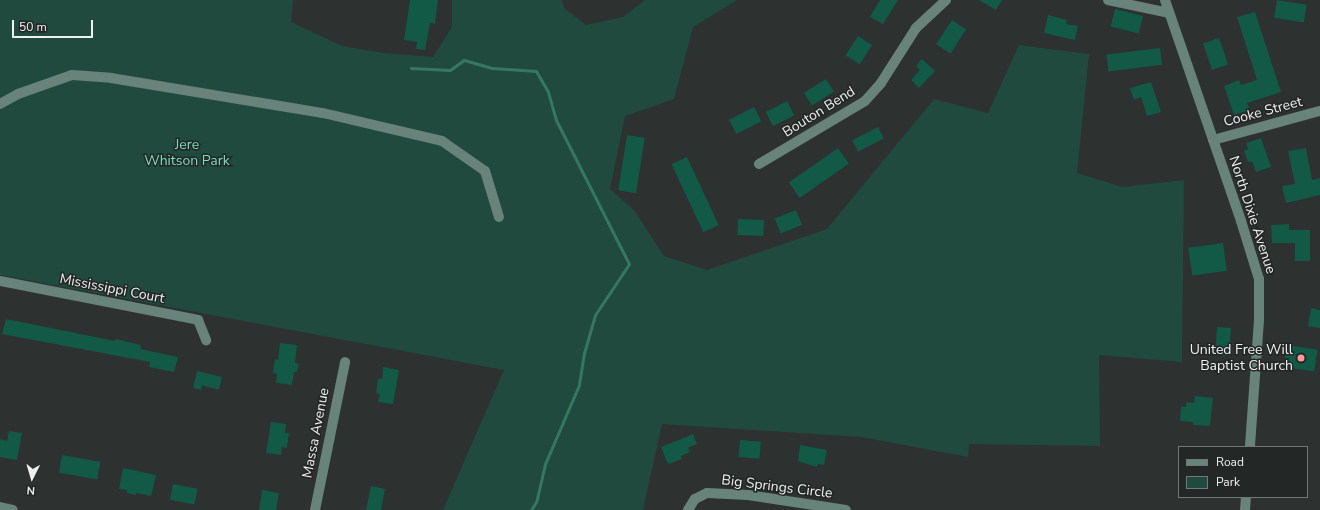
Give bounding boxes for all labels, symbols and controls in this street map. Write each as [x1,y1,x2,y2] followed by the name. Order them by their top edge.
[14,12,95,38] scale bar
[19,19,47,35] text: 50 m
[780,83,858,141] street label: Bouton Bend
[1222,93,1304,131] street label: Cooke Street
[144,137,230,170] park label: Jere Whitson Park
[1225,154,1279,276] street label: North Dixie Avenue
[58,271,166,307] street label: Mississippi Court
[1190,342,1293,374] place label: United Free Will Baptist Church
[1296,353,1306,363] marker: United Free Will Baptist Church
[299,386,333,480] street label: Massa Avenue
[1178,446,1308,498] legend
[1216,454,1244,470] text: Road
[12,458,52,498] north arrow
[721,472,833,502] street label: Big Springs Circle
[1216,474,1240,490] text: Park
[26,483,36,498] text: N

